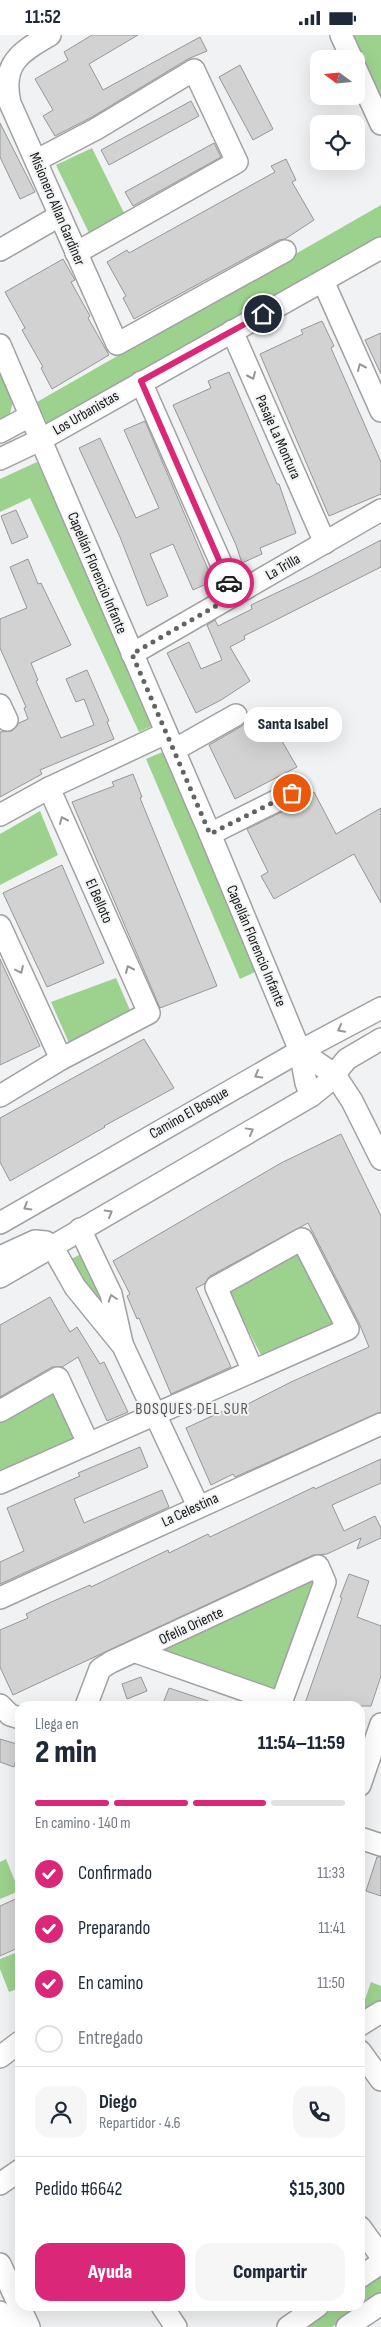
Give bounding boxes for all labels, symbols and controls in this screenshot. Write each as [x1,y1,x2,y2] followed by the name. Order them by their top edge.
[25,6,61,29] text: 11:52
[310,50,365,105] north arrow
[310,50,365,170] map controls
[310,115,365,170] button: locate
[25,150,90,269] street label: Misionero Allan Gardiner
[242,293,284,335] pin
[249,300,277,328] icon: home
[357,363,368,372] one-way arrow
[245,371,256,380] one-way arrow
[49,386,123,440] street label: Los Urbanistas
[251,392,305,482] street label: Pasaje La Montura
[63,509,131,637] street label: Capellán Florencio Infante
[262,549,304,585] street label: La Trilla
[204,558,254,608] courier
[215,569,243,597] icon: car
[243,708,341,743] callout: Santa Isabel
[258,715,328,734] text: Santa Isabel
[271,772,313,814] pin
[278,779,306,807] icon: bag
[59,816,70,825] one-way arrow
[81,876,117,926] street label: El Belloto
[222,882,290,1010] street label: Capellán Florencio Infante
[14,965,25,974] one-way arrow
[125,965,136,974] one-way arrow
[337,1023,346,1033] one-way arrow
[254,1068,263,1078] one-way arrow
[146,1083,232,1143] street label: Camino El Bosque
[244,1127,253,1137] one-way arrow
[24,1200,33,1210] one-way arrow
[104,1209,113,1219] one-way arrow
[108,1295,118,1303] one-way arrow
[135,1400,249,1419] district label: BOSQUES DEL SUR
[158,1488,222,1531] street label: La Celestina
[156,1603,226,1649] street label: Ofelia Oriente
[35,1715,79,1734] text: Llega en
[258,1732,345,1755] text: 11:54–11:59
[35,1733,97,1772] text: 2 min
[35,1814,131,1833] text: En camino · 140 m
[35,1860,63,1888] icon: check
[78,1862,152,1885] text: Confirmado
[317,1864,345,1883] text: 11:33
[35,1915,63,1943] icon: check
[78,1917,150,1940] text: Preparando
[318,1919,345,1938] text: 11:41
[35,1970,63,1998] icon: check
[78,1972,143,1995] text: En camino
[317,1974,345,1993] text: 11:50
[78,2027,143,2050] text: Entregado
[35,2086,87,2138] button: person
[293,2086,345,2138] button: phone
[99,2091,137,2114] text: Diego
[99,2114,181,2133] text: Repartidor · 4.6
[35,2178,122,2201] text: Pedido #6642
[289,2178,345,2201] text: $15,300
[35,2243,185,2301] button: Ayuda
[195,2243,345,2301] button: Compartir

